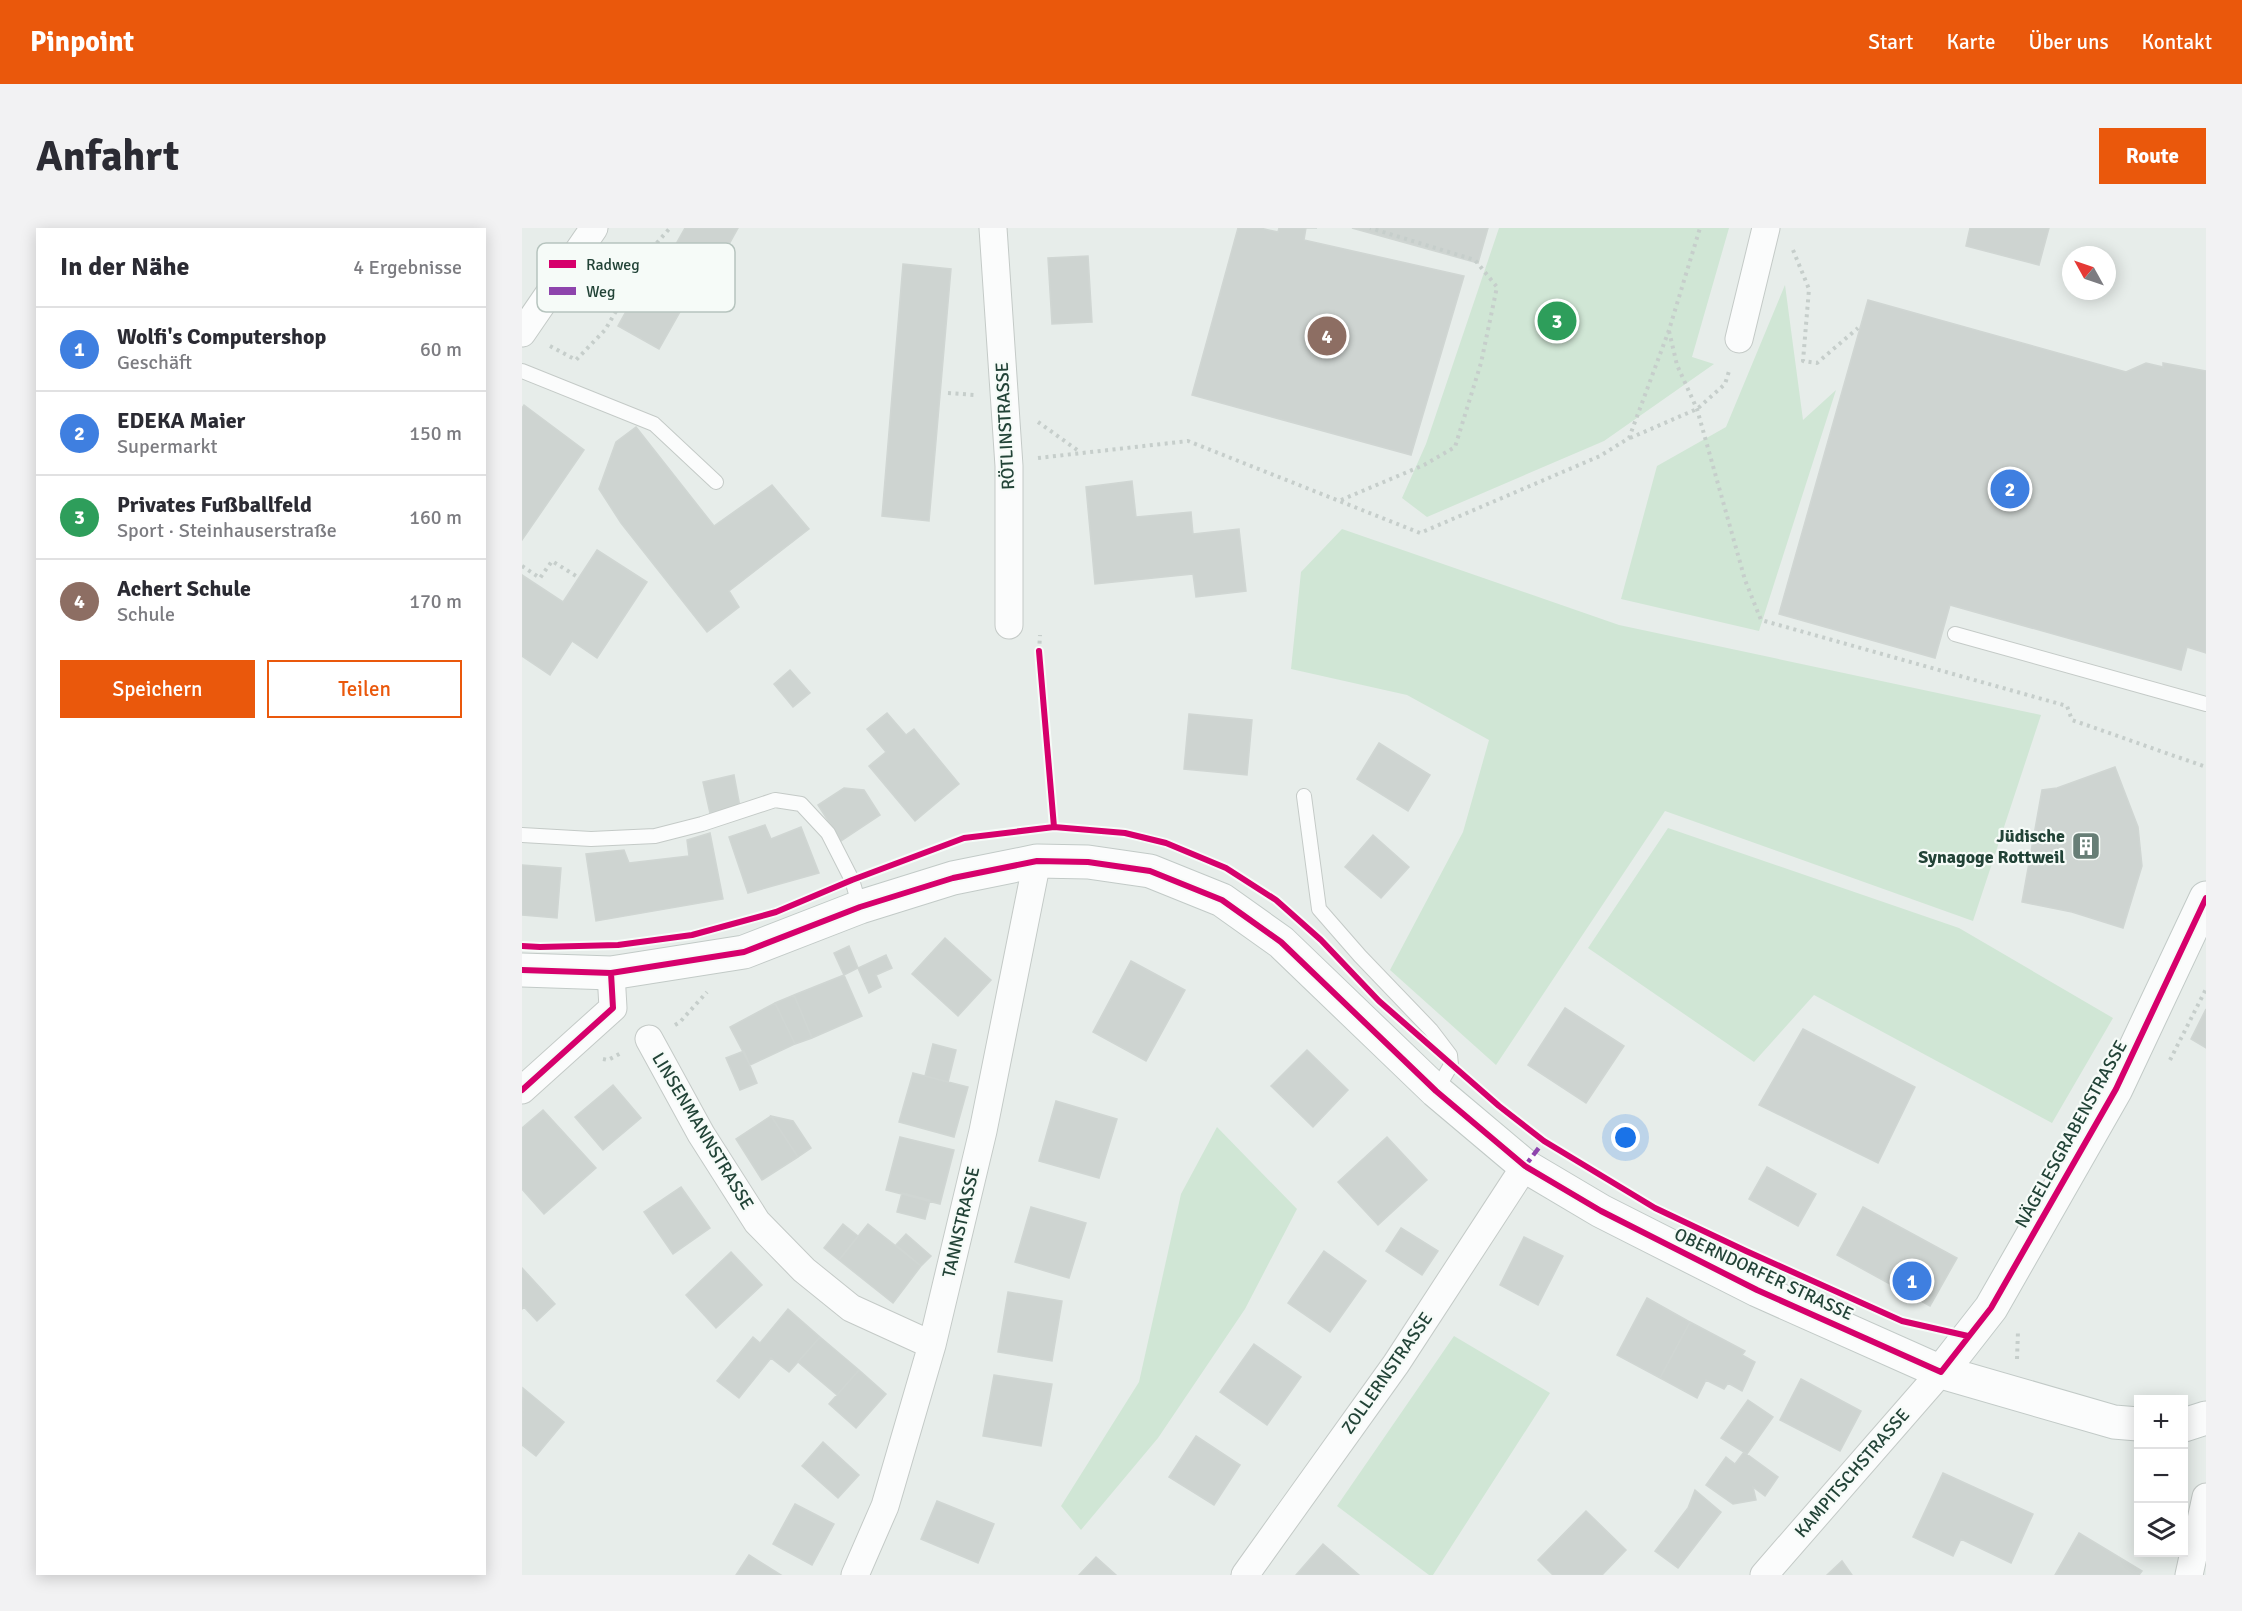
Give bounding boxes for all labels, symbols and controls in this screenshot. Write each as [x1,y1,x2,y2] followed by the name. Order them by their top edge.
[30,25,134,59] text: Pinpoint
[1868,29,1913,55] text: Start
[1946,29,1995,55] text: Karte
[2028,29,2109,55] text: Über uns
[2142,29,2212,55] text: Kontakt
[2099,128,2206,184] button: Route
[36,131,179,182] text: Anfahrt
[537,243,735,312] legend
[2062,246,2116,300] north arrow
[60,251,190,283] text: In der Nähe
[353,255,462,280] text: 4 Ergebnisse
[586,255,640,275] text: Radweg
[586,282,615,302] text: Weg
[1538,298,1576,344] pin: 3
[1308,314,1346,358] pin: 4
[117,323,326,350] text: Wolfi's Computershop
[74,337,85,362] text: 1
[420,337,462,362] text: 60 m
[117,350,192,375] text: Geschäft
[991,362,1019,490] street label: RÖTLINSTRASSE
[117,407,245,434] text: EDEKA Maier
[74,421,85,446] text: 2
[409,421,462,446] text: 150 m
[117,434,218,459] text: Supermarkt
[1990,466,2030,512] pin: 2
[117,491,312,518] text: Privates Fußballfeld
[74,505,85,530] text: 3
[409,505,462,530] text: 160 m
[117,518,337,543] text: Sport · Steinhauserstraße
[117,575,251,602] text: Achert Schule
[74,589,85,614] text: 4
[409,589,462,614] text: 170 m
[117,602,175,627] text: Schule
[60,660,255,718] button: Speichern
[267,660,462,718] button: Teilen
[1918,825,2065,868] place label: Jüdische Synagoge Rottweil
[2070,830,2102,862] building icon: Jüdische Synagoge Rottweil
[2010,1036,2132,1232] street label: NÄGELESGRABENSTRASSE
[647,1048,759,1214] street label: LINSENMANNSTRASSE
[1611,1123,1640,1152] your location
[938,1164,984,1280] street label: TANNSTRASSE
[1671,1223,1857,1325] street label: OBERNDORFER STRASSE
[1892,1258,1932,1304] pin: 1
[1337,1308,1437,1438] street label: ZOLLERNSTRASSE
[2134,1395,2188,1557] map controls
[2134,1395,2188,1449] button: +
[1790,1404,1914,1542] street label: KAMPITSCHSTRASSE
[2134,1449,2188,1503] button: −
[2134,1503,2188,1557] button: layers

